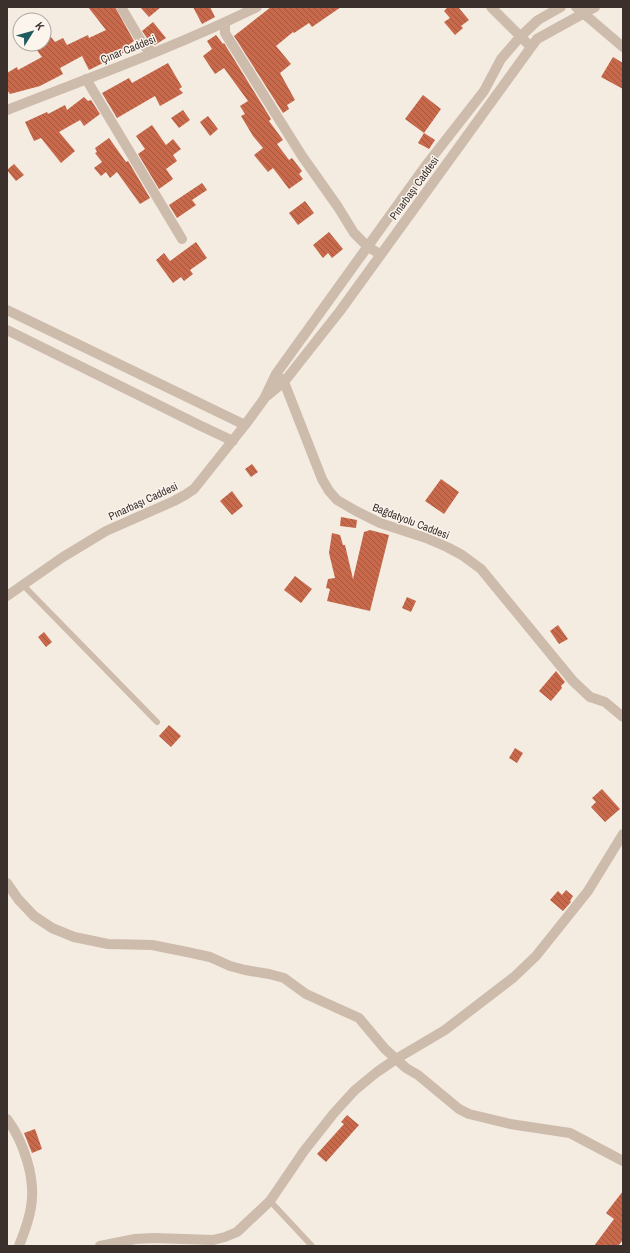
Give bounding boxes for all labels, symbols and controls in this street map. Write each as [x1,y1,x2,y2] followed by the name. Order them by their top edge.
[12,12,52,52] north arrow
[32,19,48,33] text: K
[98,32,158,66] street label: Çınar Caddesi
[386,154,442,222] street label: Pınarbaşı Caddesi
[106,479,180,523] street label: Pınarbaşı Caddesi
[371,500,451,542] street label: Bağdatyolu Caddesi

